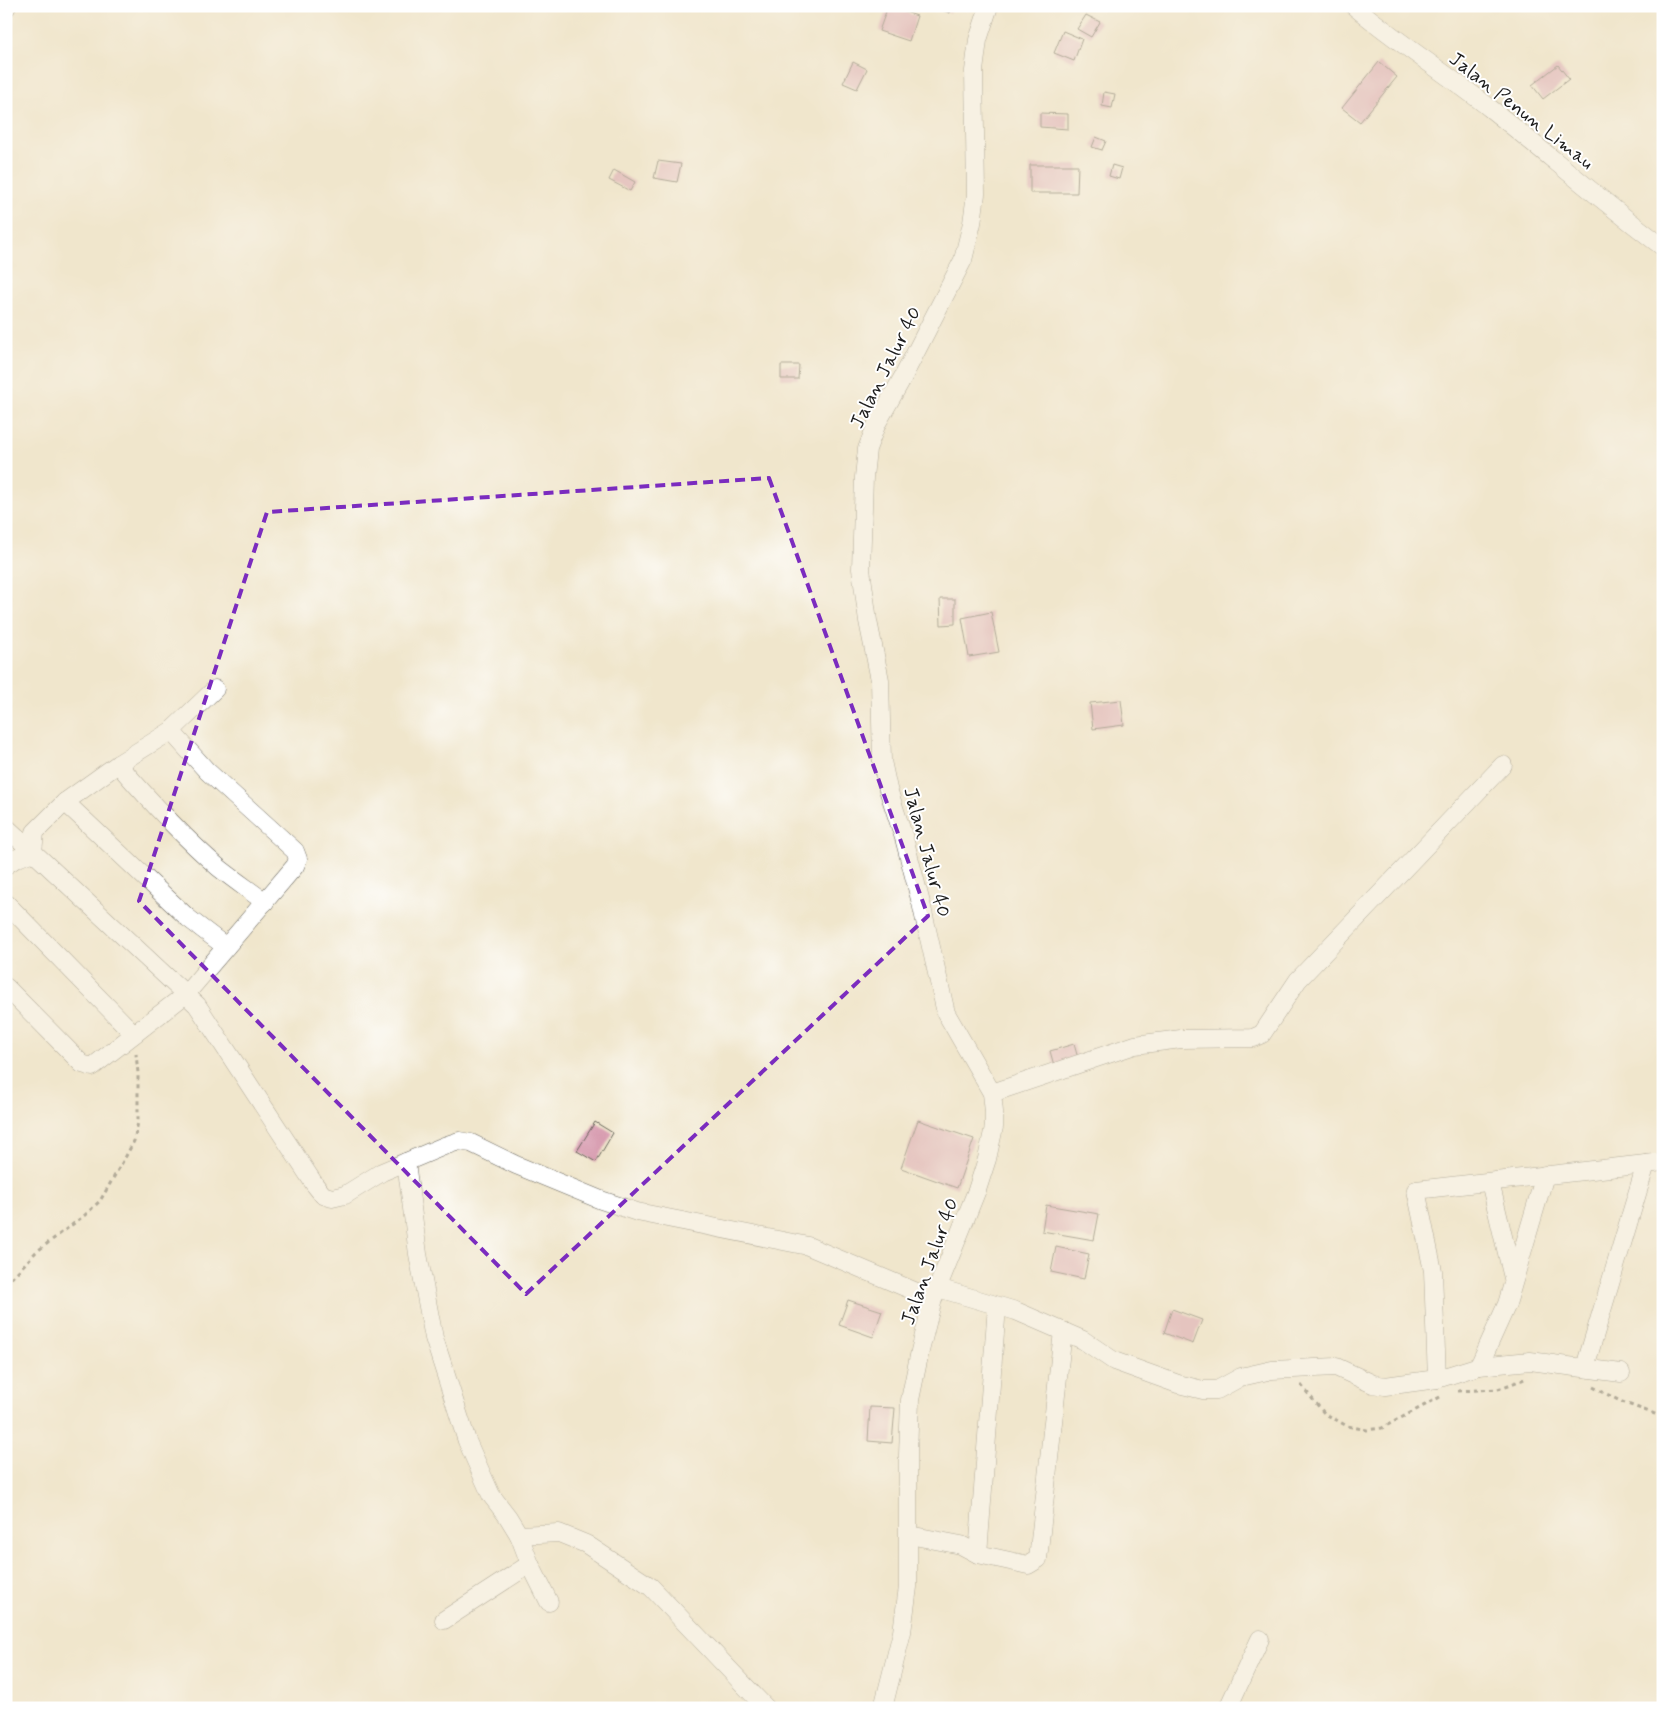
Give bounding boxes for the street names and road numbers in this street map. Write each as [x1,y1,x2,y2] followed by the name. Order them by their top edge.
[1443,46,1599,176] street label: Jalan Penun Limau
[844,302,929,433] street label: Jalan Jalur 40
[896,784,957,920] street label: Jalan Jalur 40
[895,1194,966,1329] street label: Jalan Jalur 40

